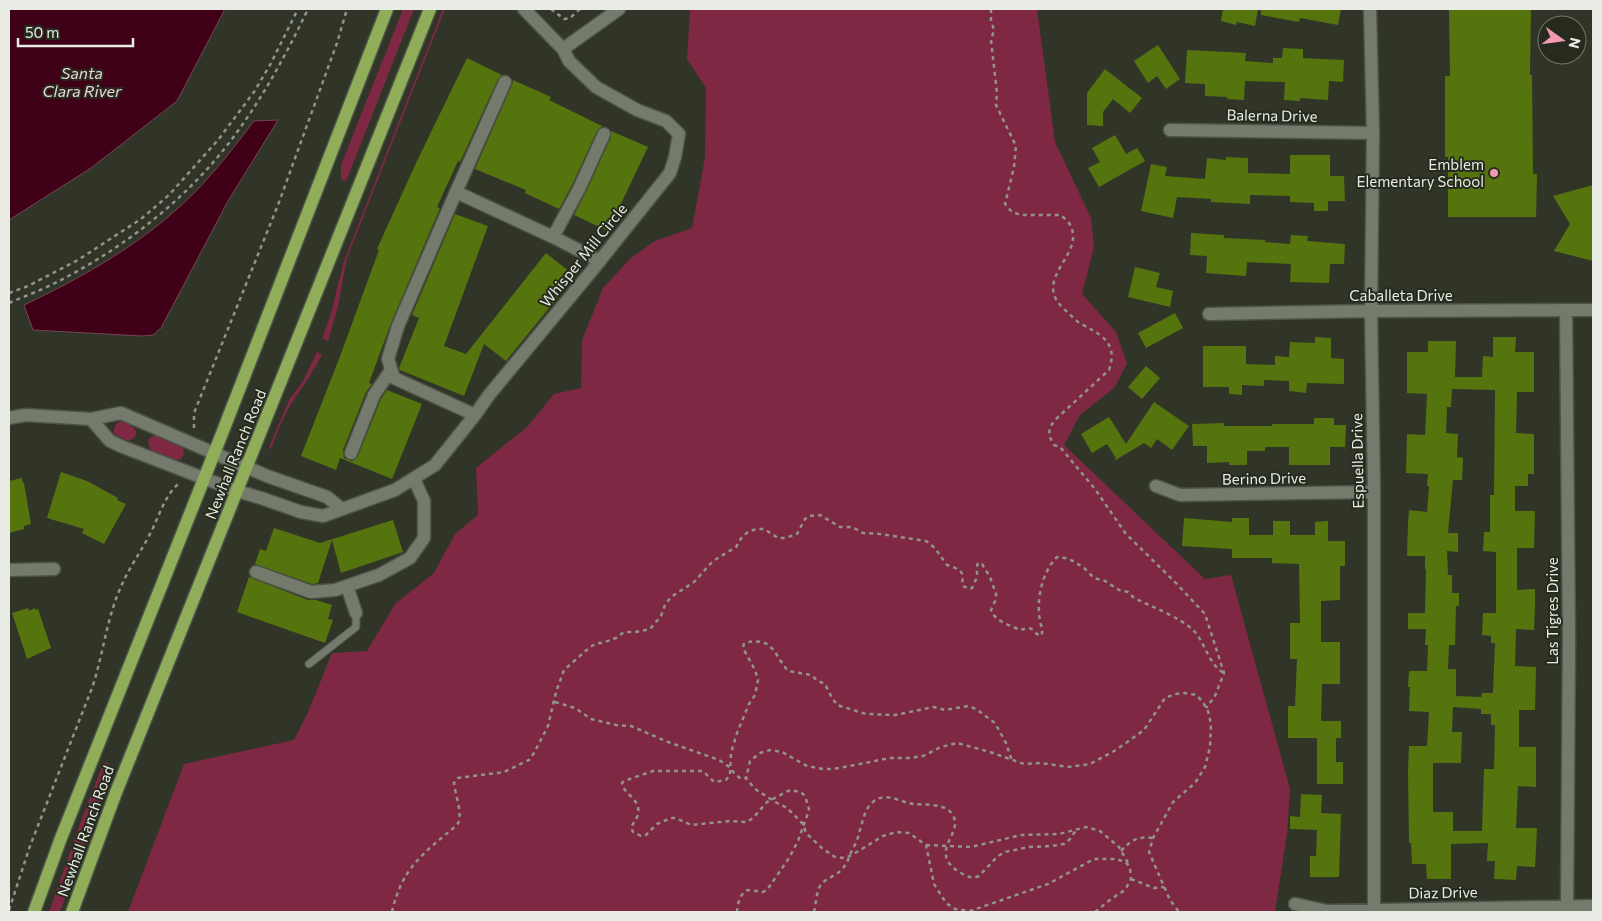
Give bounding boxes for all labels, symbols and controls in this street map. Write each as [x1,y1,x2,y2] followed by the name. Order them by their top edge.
[18,15,132,47] scale bar
[1537,15,1587,65] north arrow
[25,23,59,41] text: 50 m
[1566,36,1585,50] text: N
[43,63,122,100] water label: Santa Clara River
[1226,105,1318,125] street label: Balerna Drive
[1357,155,1484,190] place label: Emblem Elementary School
[1488,167,1500,179] marker: Emblem Elementary School
[536,200,630,310] street label: Whisper Mill Circle
[1349,286,1453,304] street label: Caballeta Drive
[201,386,269,522] street label: Newhall Ranch Road
[1347,413,1367,509] street label: Espuella Drive
[1222,468,1306,488] street label: Berino Drive
[1543,557,1561,665] street label: Las Tigres Drive
[53,763,117,899] street label: Newhall Ranch Road
[1408,882,1478,902] street label: Diaz Drive

